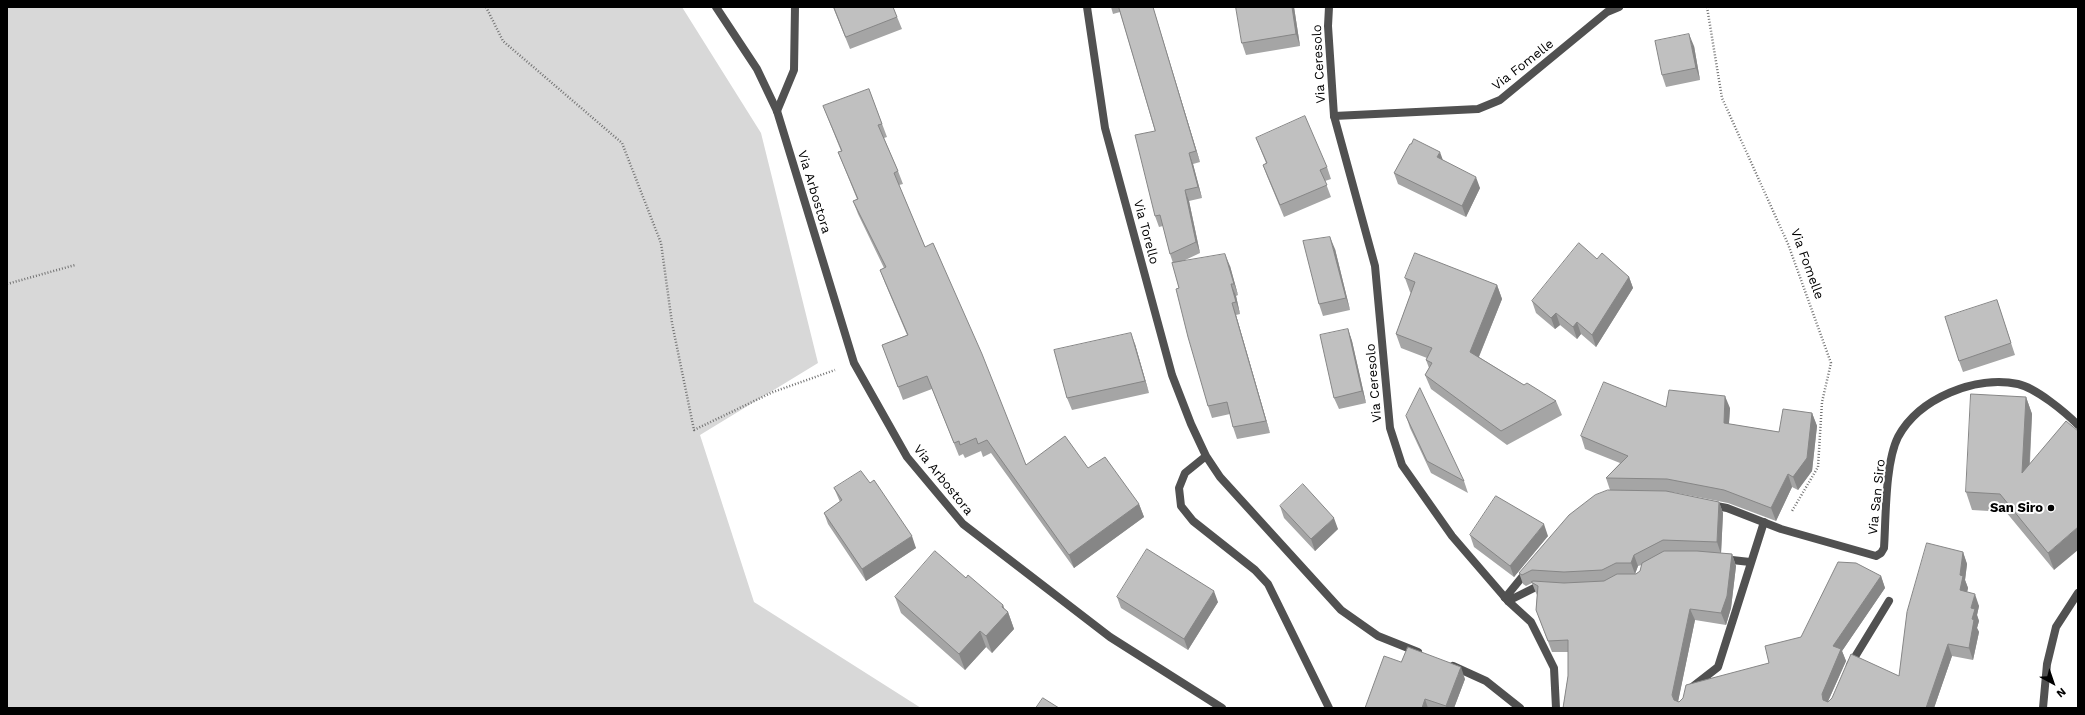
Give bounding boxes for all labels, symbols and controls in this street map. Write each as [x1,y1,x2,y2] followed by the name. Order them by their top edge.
[1309,24,1329,104] street label: Via Ceresolo
[1489,36,1557,94] street label: Via Fomelle
[794,149,834,235] street label: Via Arbostora
[1130,198,1162,266] street label: Via Torello
[1787,227,1827,301] street label: Via Fomelle
[1363,343,1385,423] street label: Via Ceresolo
[910,442,976,518] street label: Via Arbostora
[1865,458,1889,536] street label: Via San Siro
[1990,500,2043,516] place label: San Siro
[2046,503,2056,513] marker: San Siro
[2033,663,2073,703] north arrow
[2054,685,2068,700] text: N

